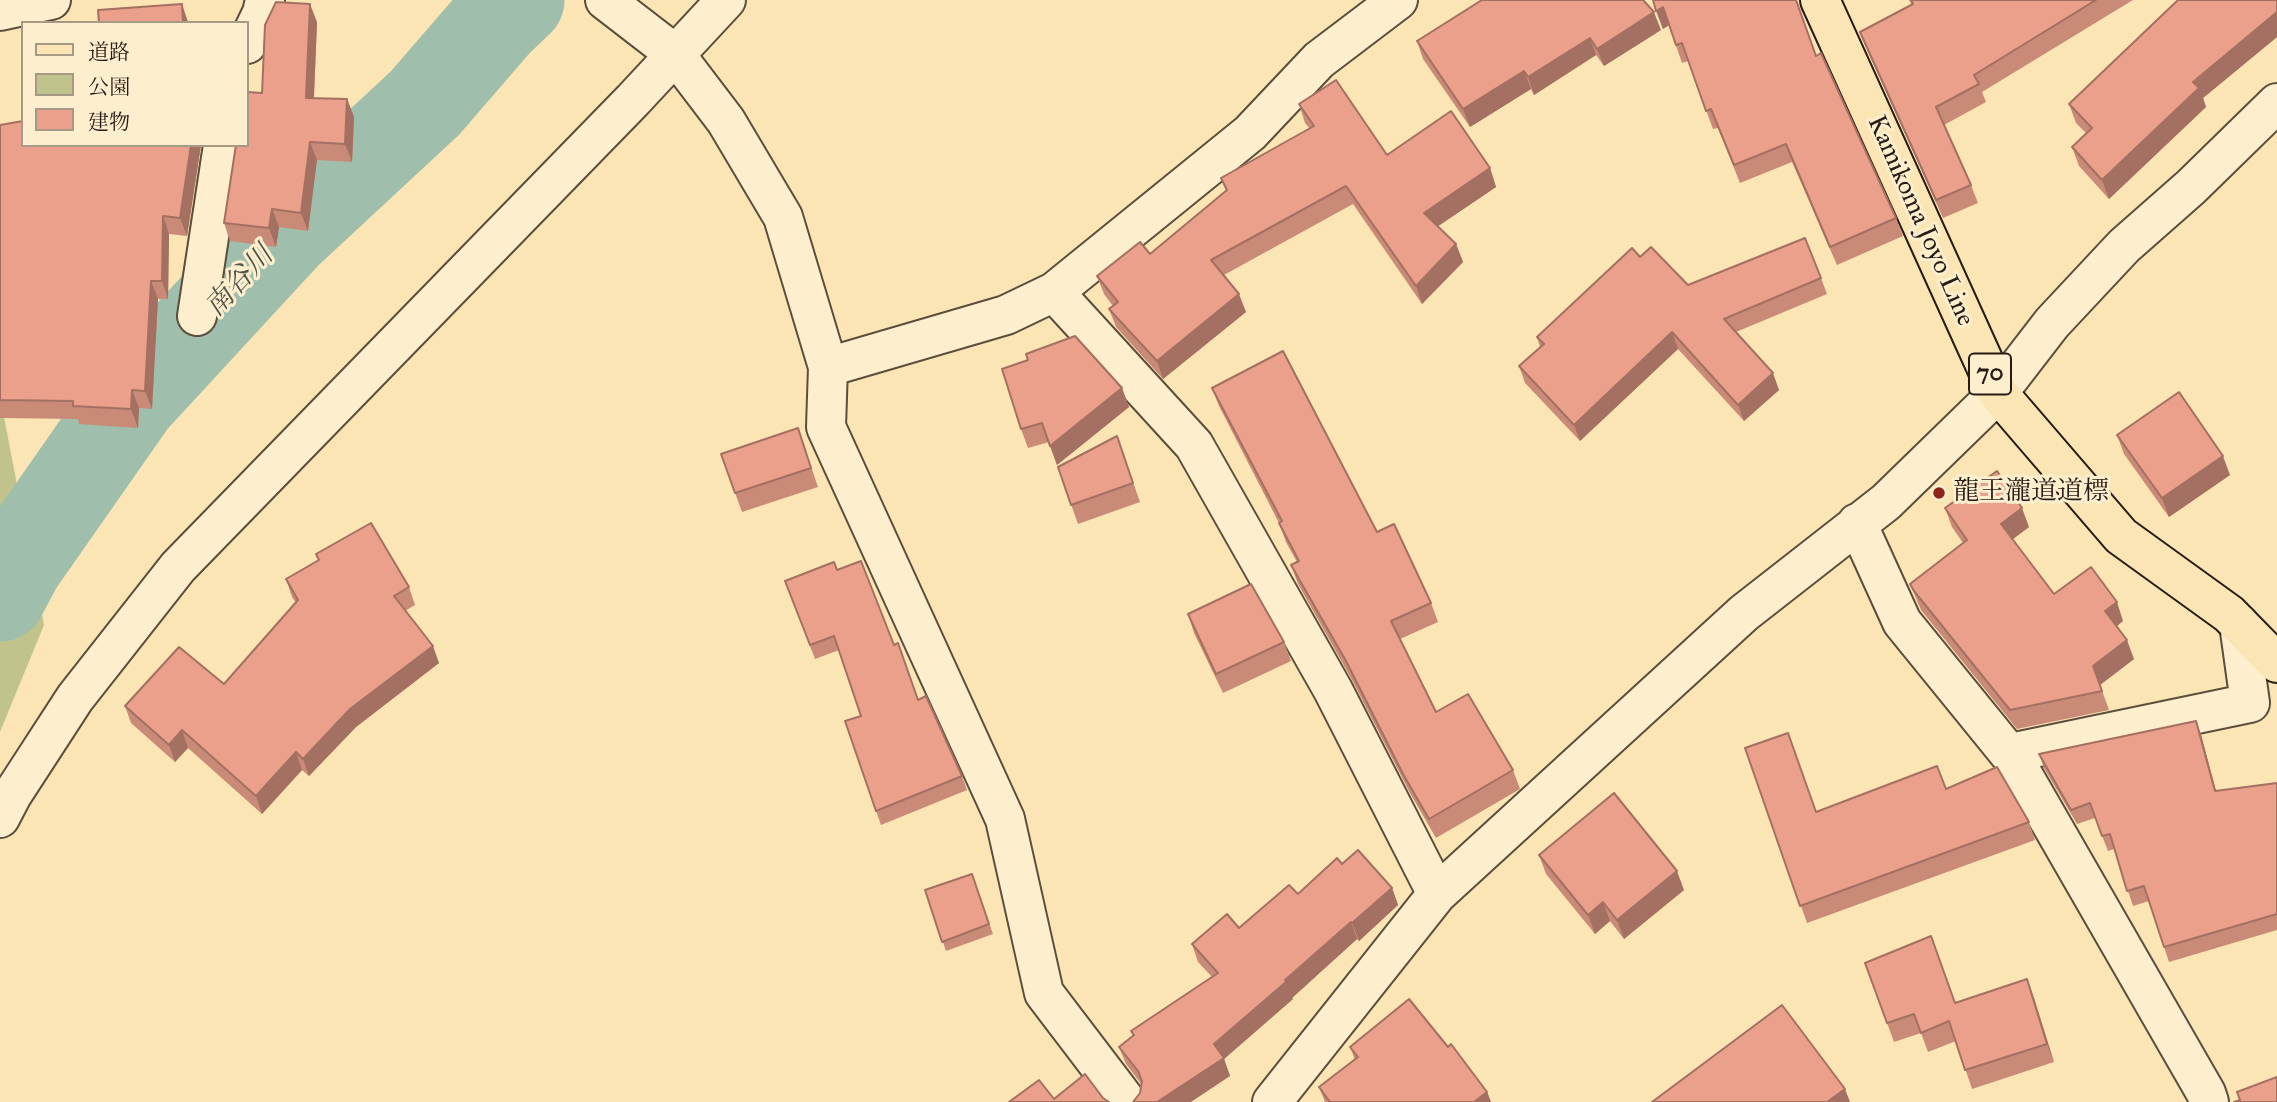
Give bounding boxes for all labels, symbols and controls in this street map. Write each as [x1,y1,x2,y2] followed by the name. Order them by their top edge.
[21,21,248,147] legend
[88,39,130,65] text: 道路
[88,74,130,100] text: 公園
[88,109,130,135] text: 建物
[1860,111,1980,331] street label: Kamikoma Joyo Line
[199,240,281,324] water label: 南谷川
[1969,354,2011,394] road number: 70
[1953,477,2109,509] place label: 龍王瀧道道標
[1931,485,1947,501] marker: 龍王瀧道道標

